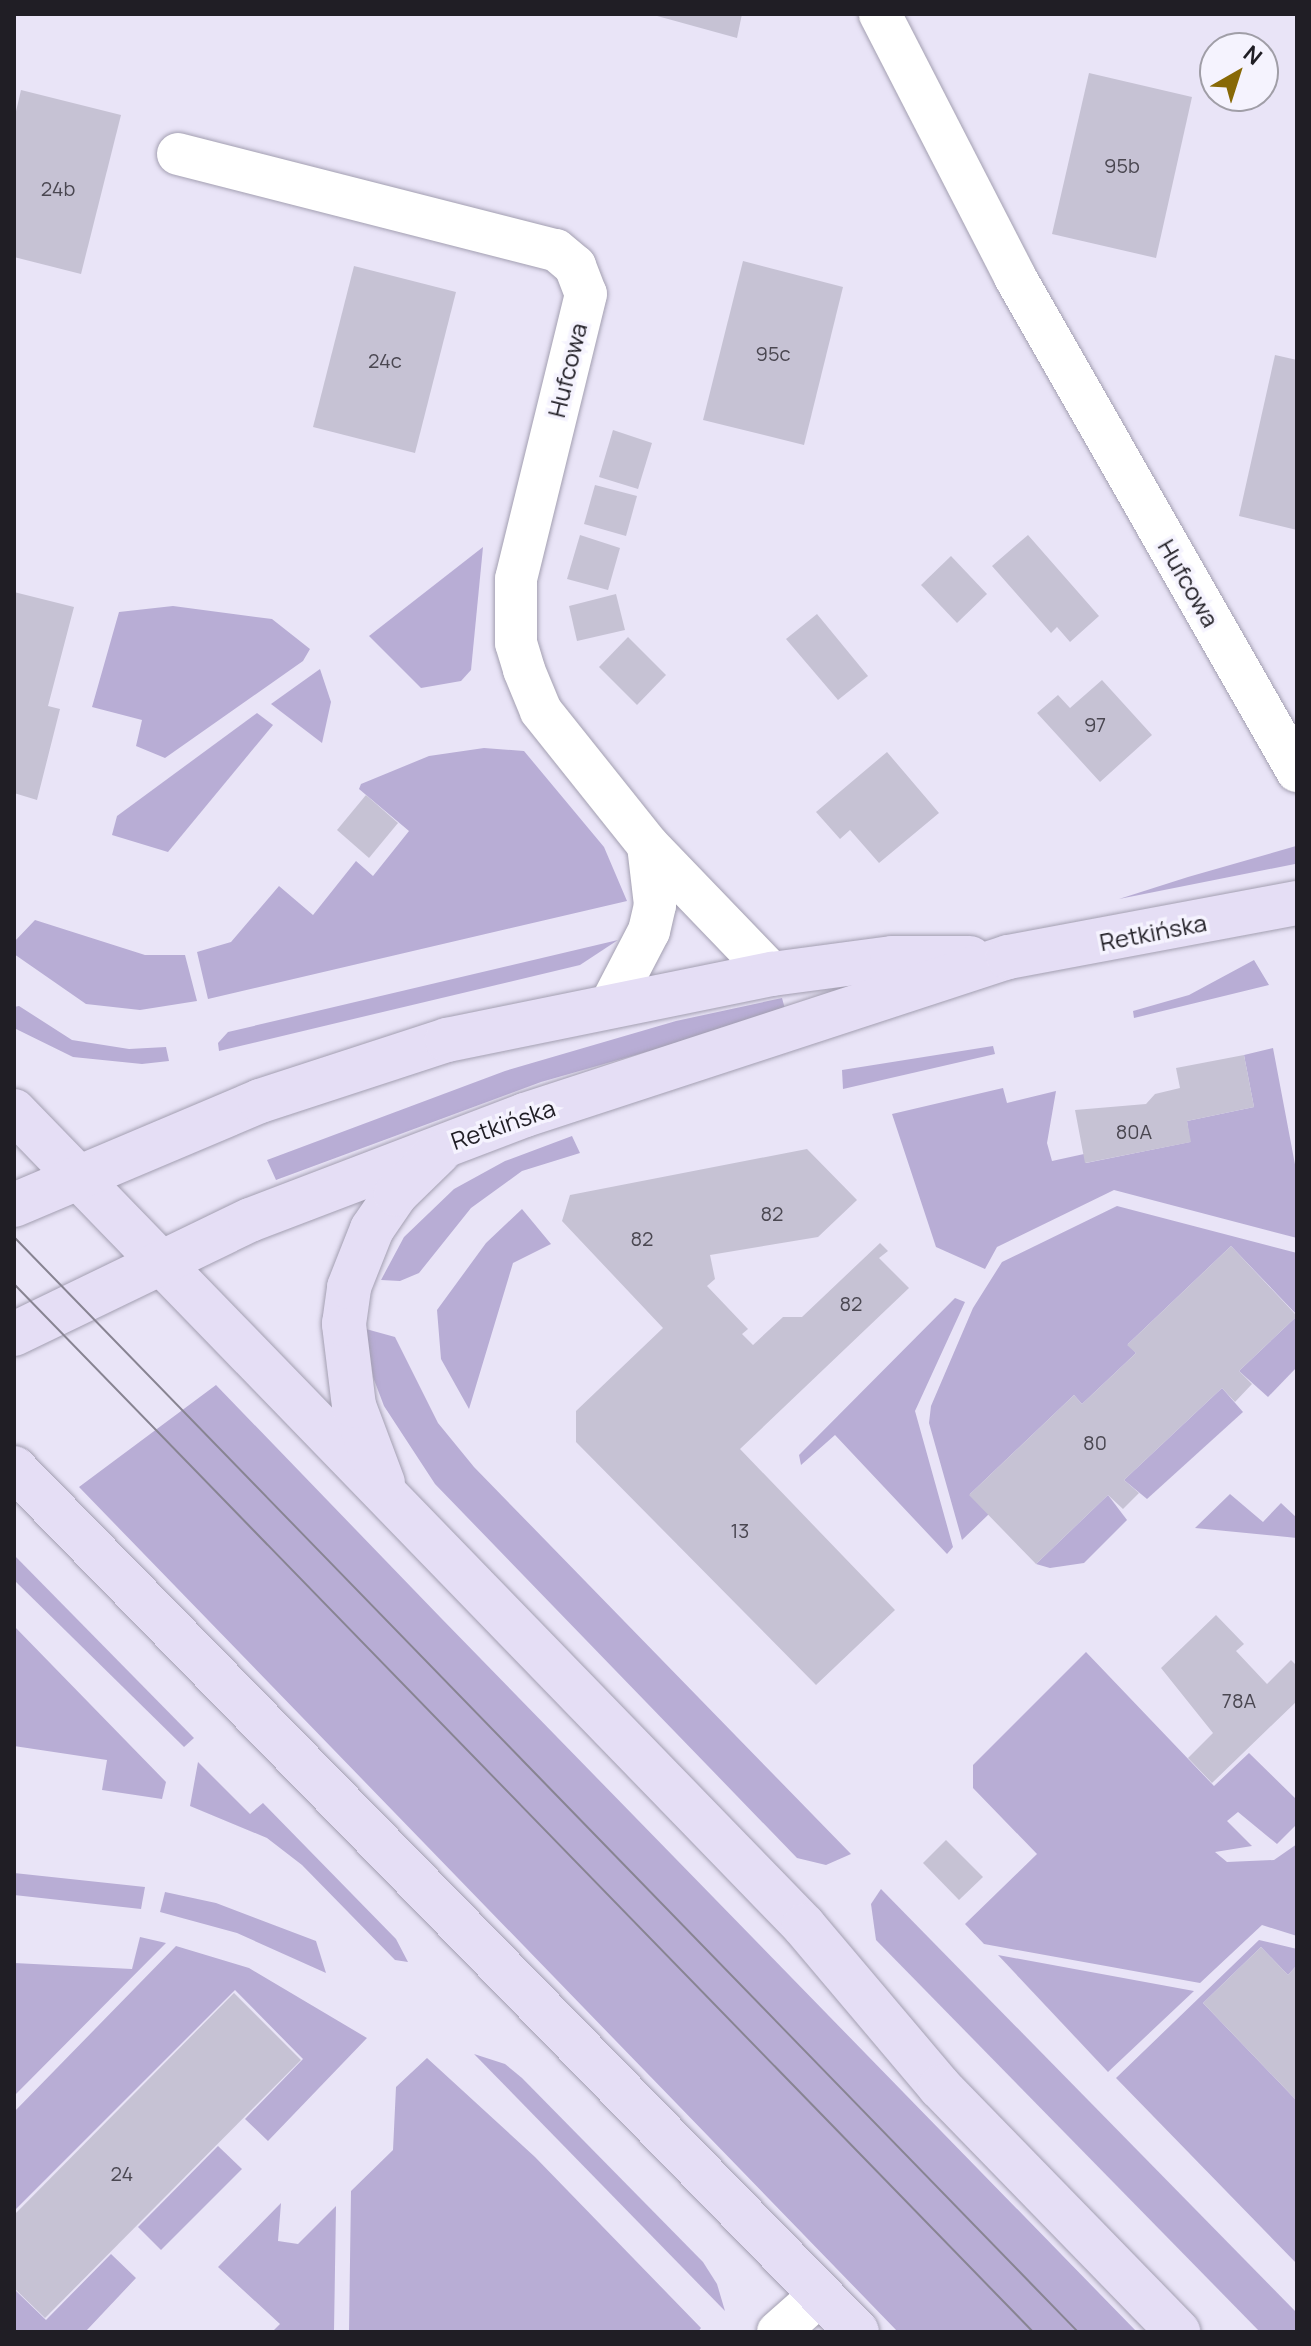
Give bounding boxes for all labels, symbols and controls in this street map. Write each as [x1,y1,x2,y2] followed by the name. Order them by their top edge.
[1199,32,1279,112] north arrow
[1237,38,1268,72] text: N
[1104,153,1140,177] house number: 95b
[41,176,75,200] house number: 24b
[541,320,593,420] street label: Hufcowa
[755,341,791,365] house number: 95c
[368,348,402,372] house number: 24c
[1152,534,1226,632] street label: Hufcowa
[1084,712,1106,736] house number: 97
[1097,908,1209,956] street label: Retkińska
[447,1093,559,1155] street label: Retkińska
[1116,1119,1152,1143] house number: 80A
[760,1201,784,1225] house number: 82
[630,1226,654,1250] house number: 82
[839,1291,863,1315] house number: 82
[1083,1430,1107,1454] house number: 80
[731,1518,749,1542] house number: 13
[1222,1688,1256,1712] house number: 78A
[111,2161,133,2185] house number: 24

